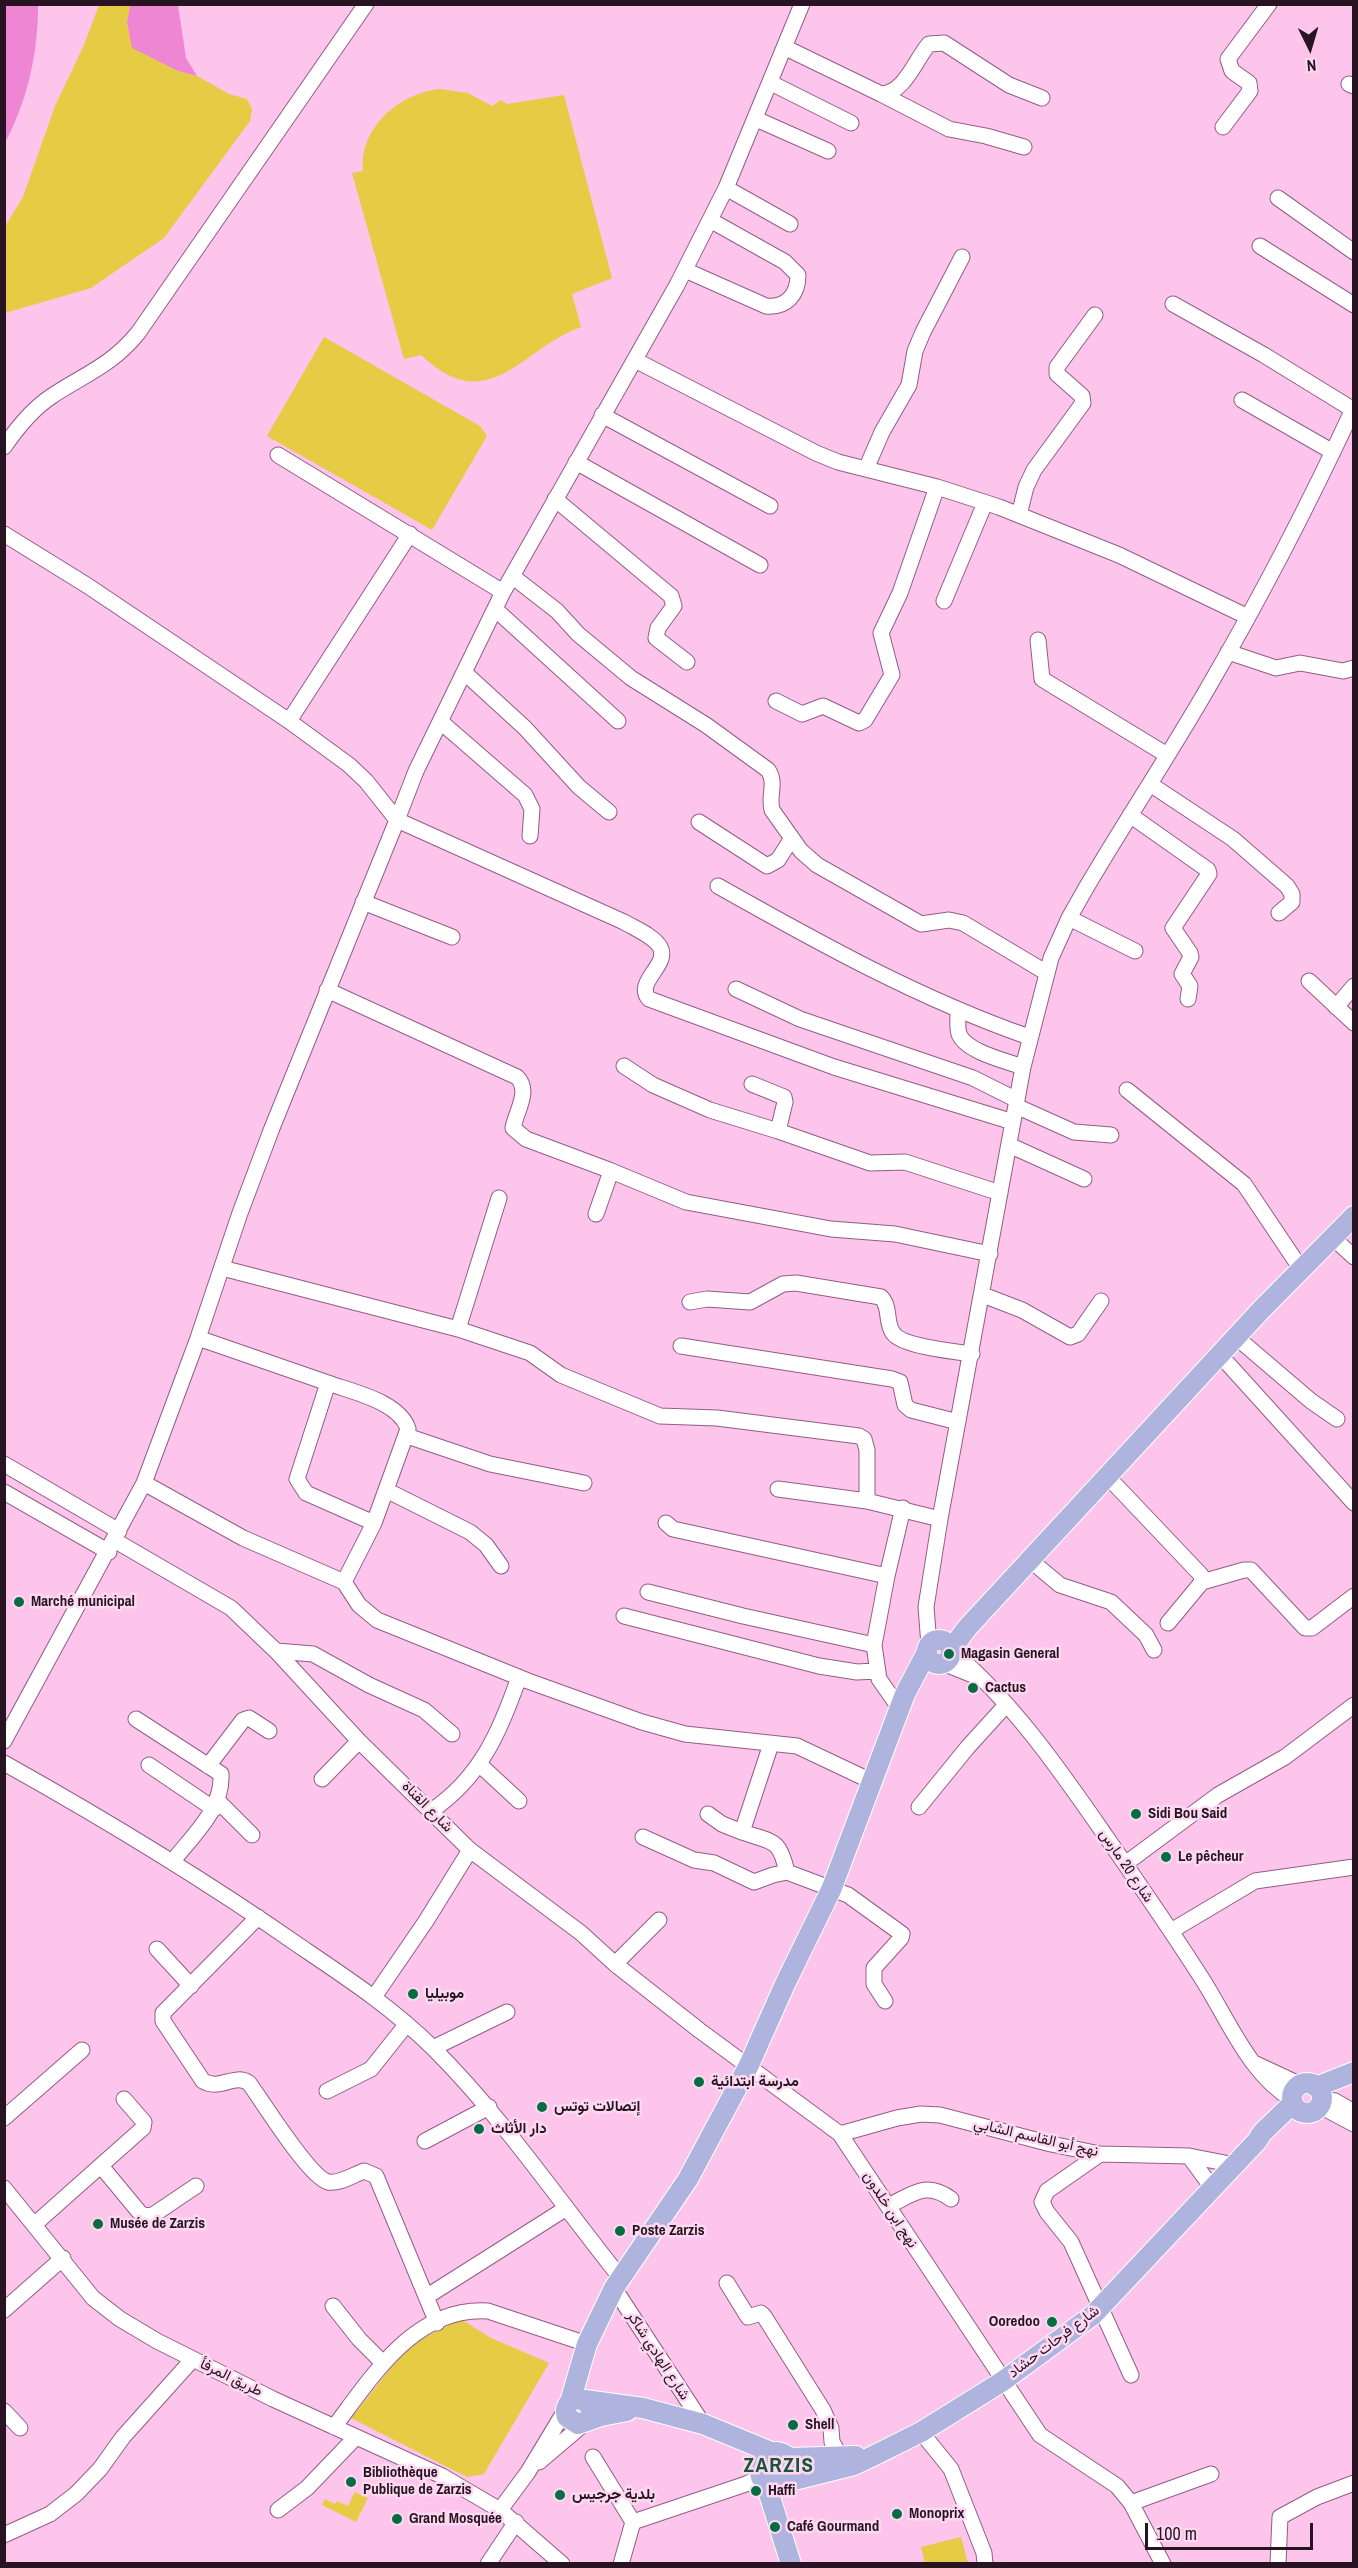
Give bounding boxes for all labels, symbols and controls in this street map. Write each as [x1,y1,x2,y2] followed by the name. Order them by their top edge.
[1280,18,1340,78] north arrow
[1306,55,1317,77] text: N
[31,1593,135,1611] place label: Marché municipal
[12,1595,26,1609] marker: Marché municipal
[961,1645,1059,1663] place label: Magasin General
[942,1647,956,1661] marker: Magasin General
[985,1679,1026,1697] place label: Cactus
[966,1681,980,1695] marker: Cactus
[398,1778,456,1836] street label: شارع القناة
[1148,1805,1227,1823] place label: Sidi Bou Said
[1129,1807,1143,1821] marker: Sidi Bou Said
[1095,1826,1157,1906] street label: شارع 20 مارس
[1178,1848,1244,1866] place label: Le pêcheur
[1159,1850,1173,1864] marker: Le pêcheur
[425,1985,464,2003] place label: موبيليا
[406,1987,420,2001] marker: موبيليا
[711,2073,799,2091] place label: مدرسة ابتدائية
[692,2075,706,2089] marker: مدرسة ابتدائية
[554,2098,640,2116] place label: إتصالات توتس
[535,2100,549,2114] marker: إتصالات توتس
[972,2115,1100,2161] street label: نهج أبو القاسم الشابي
[491,2120,547,2138] place label: دار الأثاث
[472,2122,486,2136] marker: دار الأثاث
[859,2169,921,2251] street label: نهج ابن خلدون
[110,2215,205,2233] place label: Musée de Zarzis
[91,2217,105,2231] marker: Musée de Zarzis
[632,2222,704,2240] place label: Poste Zarzis
[613,2224,627,2238] marker: Poste Zarzis
[1005,2302,1103,2382] street label: شارع فرحات حشاد
[623,2308,693,2404] street label: شارع الهادي شاكر
[989,2313,1040,2331] place label: Ooredoo
[1045,2315,1059,2329] marker: Ooredoo
[197,2355,265,2401] street label: طريق المرفأ
[805,2416,834,2434] place label: Shell
[786,2418,800,2432] marker: Shell
[743,2453,815,2479] district label: ZARZIS
[363,2464,472,2499] place label: Bibliothèque Publique de Zarzis
[344,2475,358,2489] marker: Bibliothèque Publique de Zarzis
[768,2482,795,2500] place label: Haffi
[749,2484,763,2498] marker: Haffi
[572,2486,655,2504] place label: بلدية جرجيس
[553,2488,567,2502] marker: بلدية جرجيس
[909,2505,964,2523] place label: Monoprix
[890,2507,904,2521] marker: Monoprix
[409,2510,502,2528] place label: Grand Mosquée
[1148,2511,1316,2549] scale bar
[390,2512,404,2526] marker: Grand Mosquée
[787,2518,879,2536] place label: Café Gourmand
[768,2520,782,2534] marker: Café Gourmand
[1156,2521,1197,2546] text: 100 m

